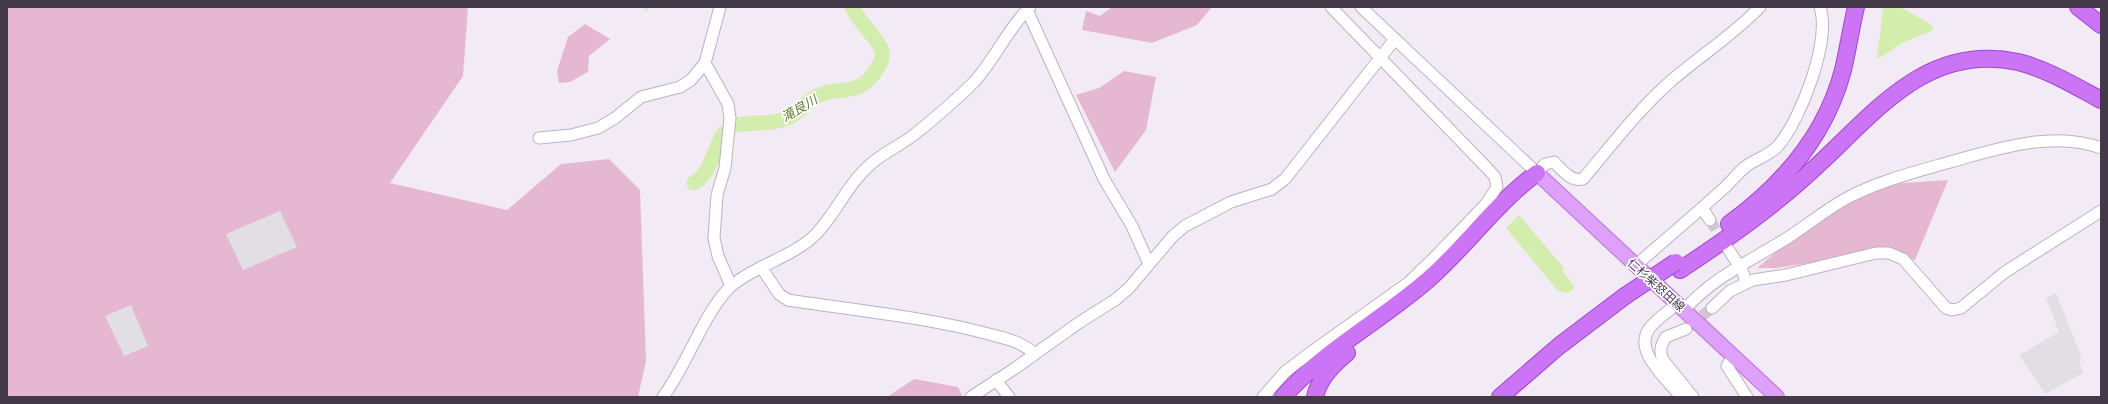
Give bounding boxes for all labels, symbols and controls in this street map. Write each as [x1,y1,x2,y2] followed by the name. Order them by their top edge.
[778,90,823,127] water label: 滝良川
[1624,255,1688,315] street label: 仁杉柴怒田線

